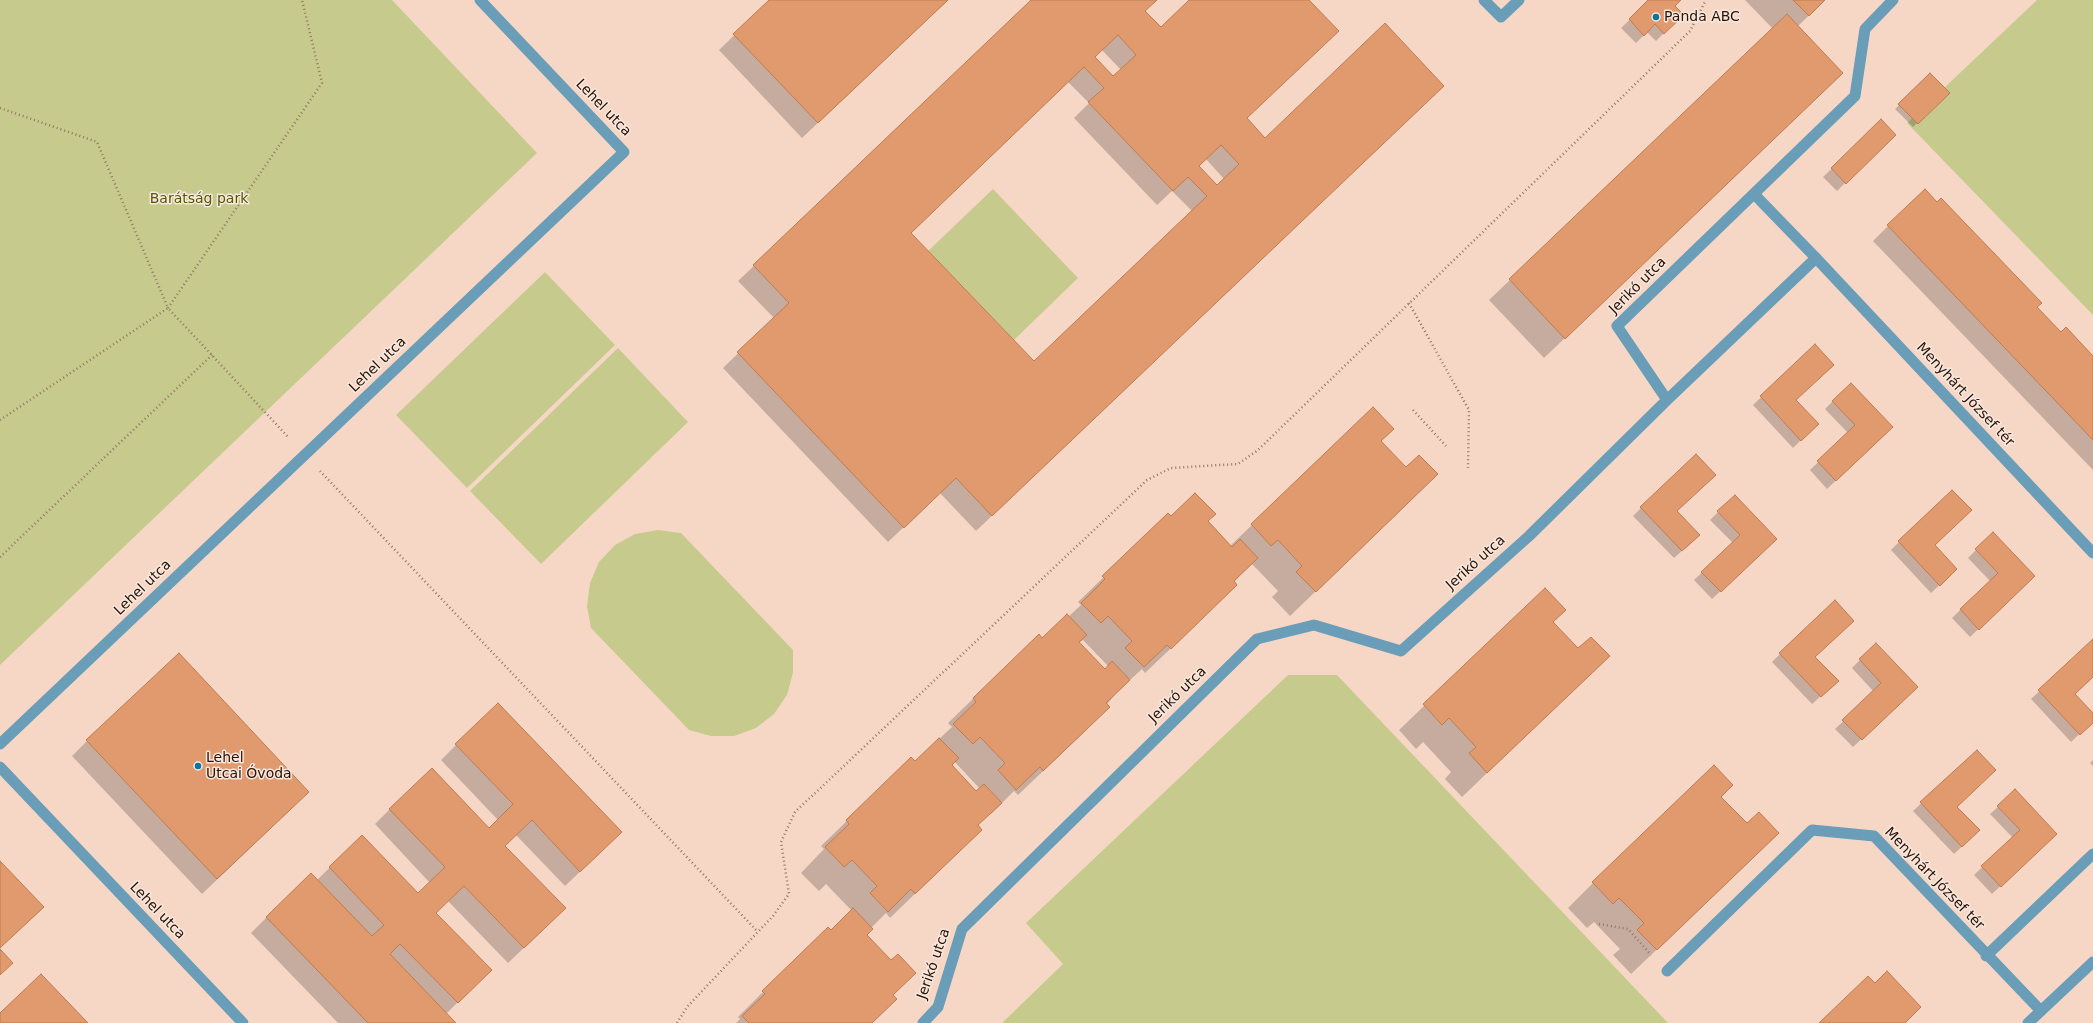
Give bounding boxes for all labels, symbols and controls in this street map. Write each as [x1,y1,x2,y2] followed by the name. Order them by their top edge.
[1664,9,1740,25] place label: Panda ABC
[1651,12,1661,22] marker: Panda ABC
[572,76,634,140] street label: Lehel utca
[150,191,248,207] park label: Barátság park
[1606,254,1670,318] street label: Jerikó utca
[346,334,410,396] street label: Lehel utca
[1912,339,2018,451] street label: Menyhárt József tér
[1443,532,1509,594] street label: Jerikó utca
[111,557,175,619] street label: Lehel utca
[1146,663,1210,727] street label: Jerikó utca
[206,750,292,782] place label: Lehel Utcai Óvoda
[193,761,203,771] marker: Lehel Utcai Óvoda
[1881,824,1987,934] street label: Menyhárt József tér
[126,879,188,943] street label: Lehel utca
[914,926,954,1002] street label: Jerikó utca

